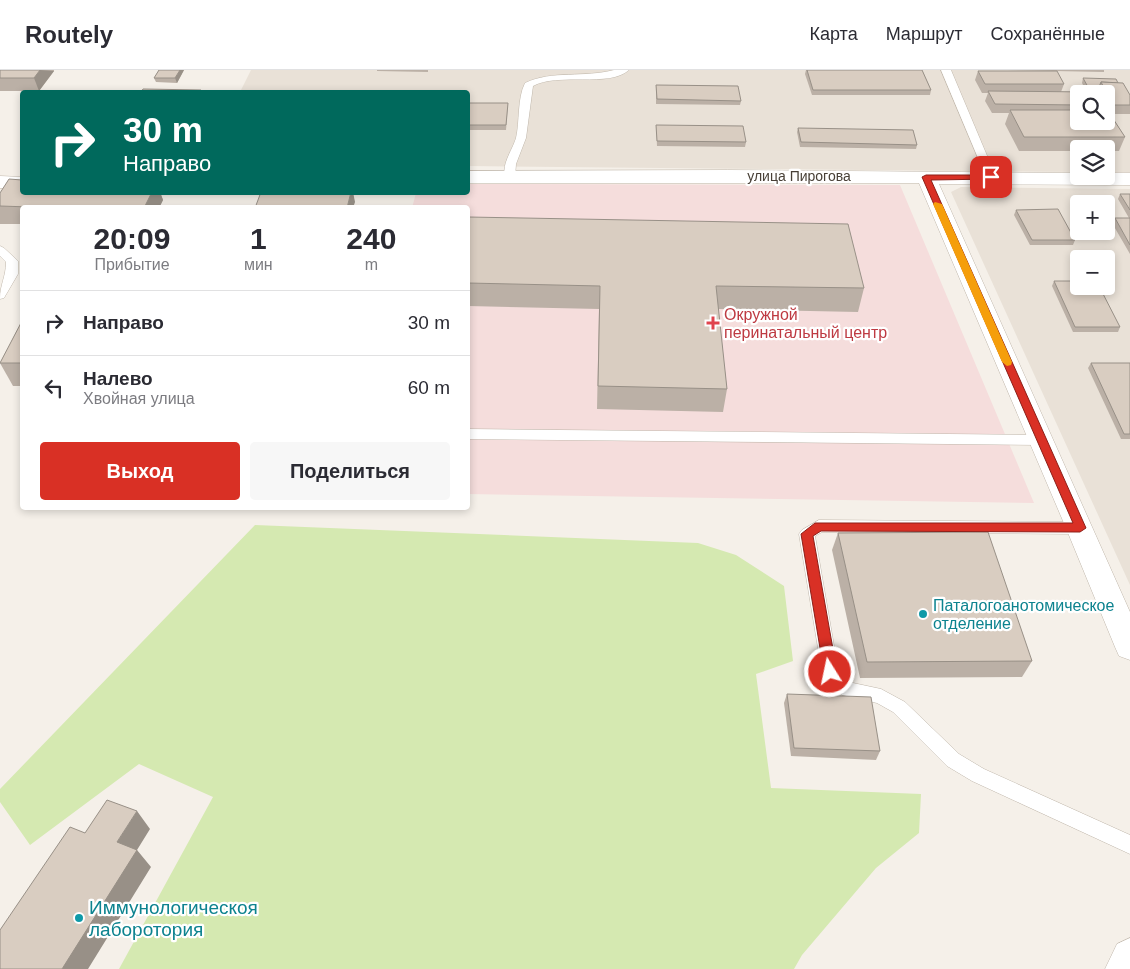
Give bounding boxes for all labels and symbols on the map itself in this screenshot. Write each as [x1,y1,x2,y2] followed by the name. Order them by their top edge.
[970,156,1012,198] pin
[747,168,851,184] street label: улица Пирогова
[724,306,887,341] place label: Окружной перинатальный центр
[706,316,720,330] marker: Окружной перинатальный центр
[933,597,1114,632] place label: Паталогоанотомическое отделение
[917,608,929,620] marker: Паталогоанотомическое отделение
[803,645,855,697] position arrow
[89,897,258,940] place label: Иммунологическоя лаборотория
[73,912,85,924] marker: Иммунологическоя лаборотория

